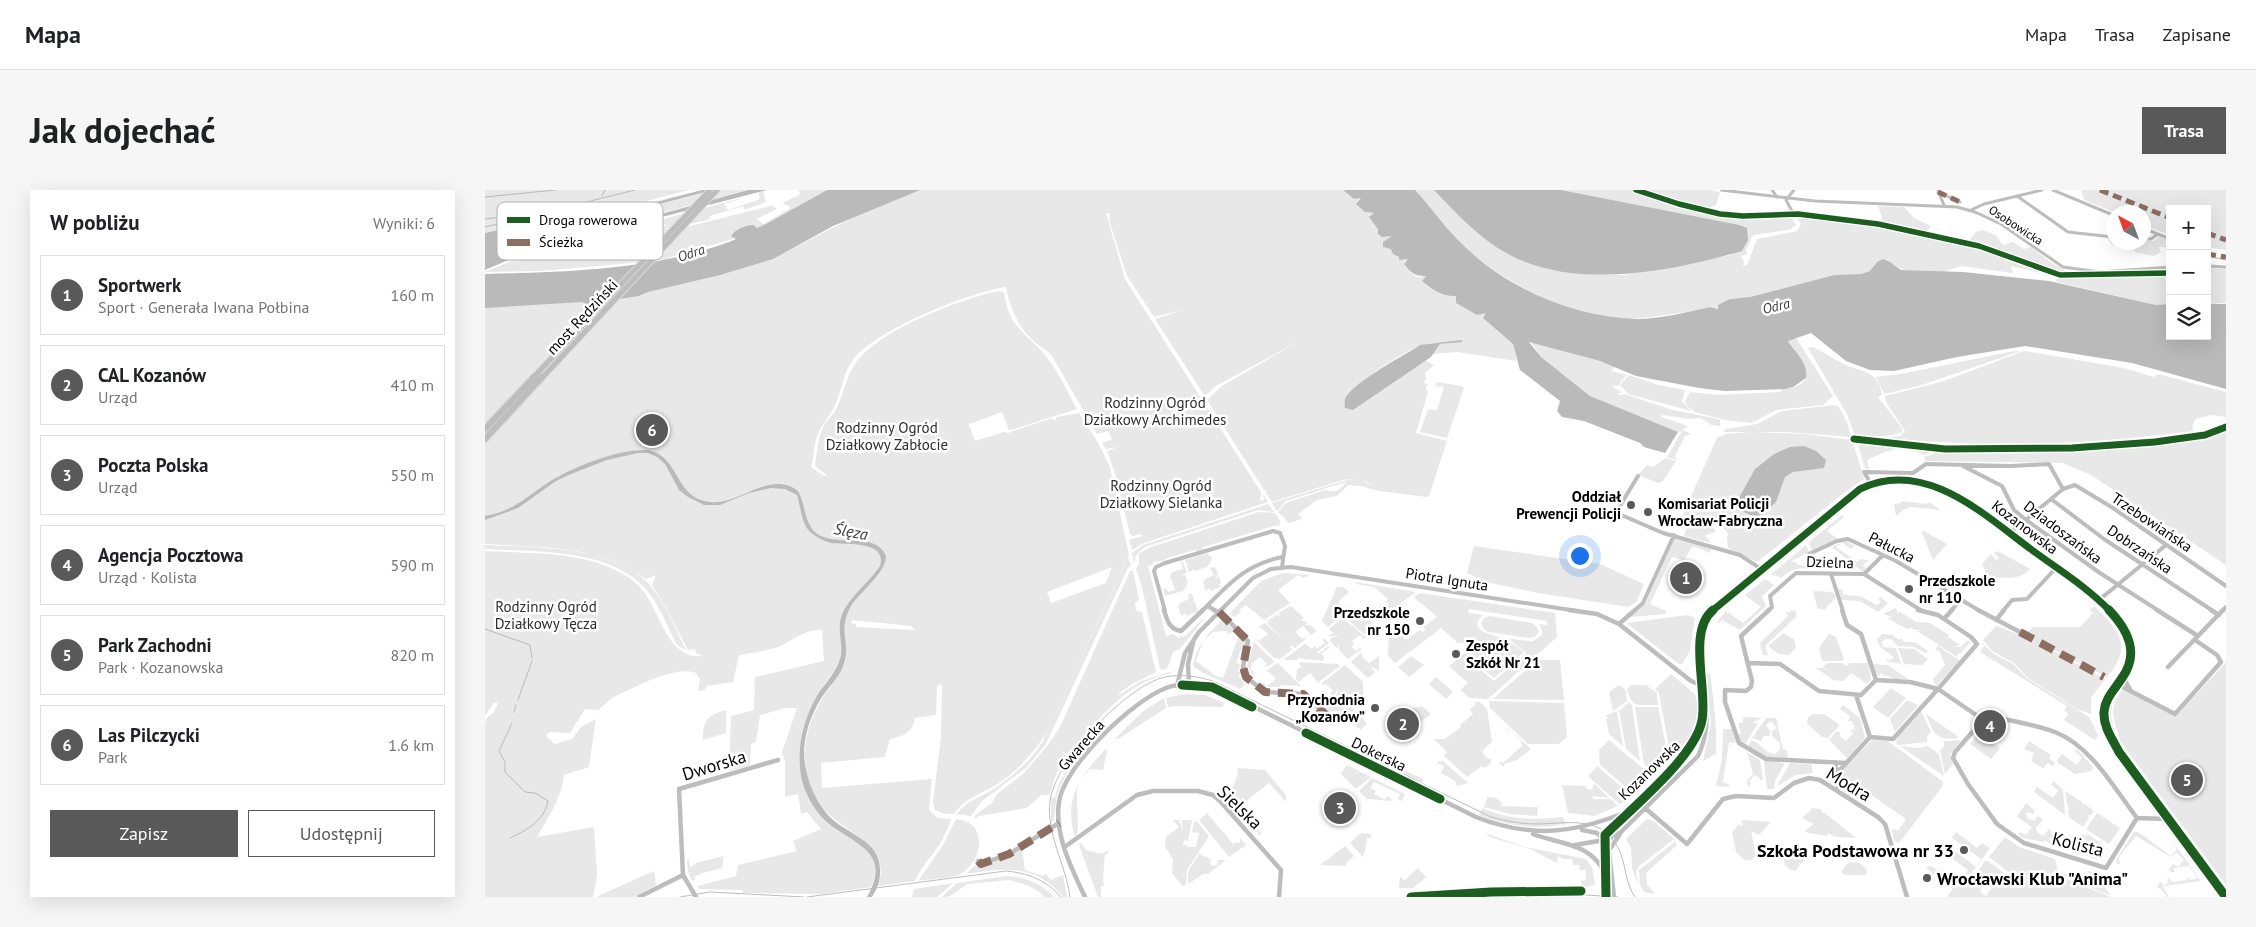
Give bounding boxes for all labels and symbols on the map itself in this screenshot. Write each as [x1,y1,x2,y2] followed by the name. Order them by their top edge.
[497,202,663,260] legend
[1986,202,2046,248] street label: Osobowicka
[2106,205,2151,250] north arrow
[539,211,637,229] text: Droga rowerowa
[539,233,583,251] text: Ścieżka
[675,240,707,266] water label: Odra
[542,275,622,359] street label: most Rędziński
[1761,294,1792,318] water label: Odra
[1084,393,1226,429] park label: Rodzinny Ogród Działkowy Archimedes
[636,411,668,449] pin: 6
[826,418,948,454] park label: Rodzinny Ogród Działkowy Zabłocie
[1100,476,1222,512] park label: Rodzinny Ogród Działkowy Sielanka
[1516,487,1621,523] place label: Oddział Prewencji Policji
[2108,488,2196,556] street label: Trzebowiańska
[1658,494,1783,530] place label: Komisariat Policji Wrocław-Fabryczna
[1988,496,2062,558] street label: Kozanowska
[2020,496,2106,568] street label: Dziadoszańska
[1625,499,1637,511] marker: Oddział Prewencji Policji
[1642,506,1654,518] marker: Komisariat Policji Wrocław-Fabryczna
[832,518,870,544] water label: Ślęza
[2104,520,2176,578] street label: Dobrzańska
[1866,527,1918,567] street label: Pałucka
[1567,543,1593,569] your location
[1806,552,1854,572] street label: Dzielna
[1670,559,1702,597] pin: 1
[1404,563,1490,595] street label: Piotra Ignuta
[1919,571,1996,607] place label: Przedszkole nr 110
[1903,583,1915,595] marker: Przedszkole nr 110
[495,597,597,633] park label: Rodzinny Ogród Działkowy Tęcza
[1334,603,1410,639] place label: Przedszkole nr 150
[1414,615,1426,627] marker: Przedszkole nr 150
[1466,636,1541,672] place label: Zespół Szkół Nr 21
[1450,648,1462,660] marker: Zespół Szkół Nr 21
[1287,690,1365,726] place label: Przychodnia „Kozanów”
[1369,702,1381,714] marker: Przychodnia „Kozanów”
[1387,705,1419,743] pin: 2
[1974,707,2006,745] pin: 4
[1054,716,1108,774] street label: Gwarecka
[1349,733,1409,775] street label: Dokerska
[1614,736,1684,804] street label: Kozanowska
[679,744,749,786] street label: Dworska
[2171,761,2203,799] pin: 5
[1822,762,1876,806] street label: Modra
[1213,780,1267,834] street label: Sielska
[1324,789,1356,827] pin: 3
[2050,826,2106,862] street label: Kolista
[1757,839,1954,862] place label: Szkoła Podstawowa nr 33
[1958,844,1970,856] marker: Szkoła Podstawowa nr 33
[1937,867,2128,890] place label: Wrocławski Klub "Anima"
[1921,872,1933,884] marker: Wrocławski Klub "Anima"

